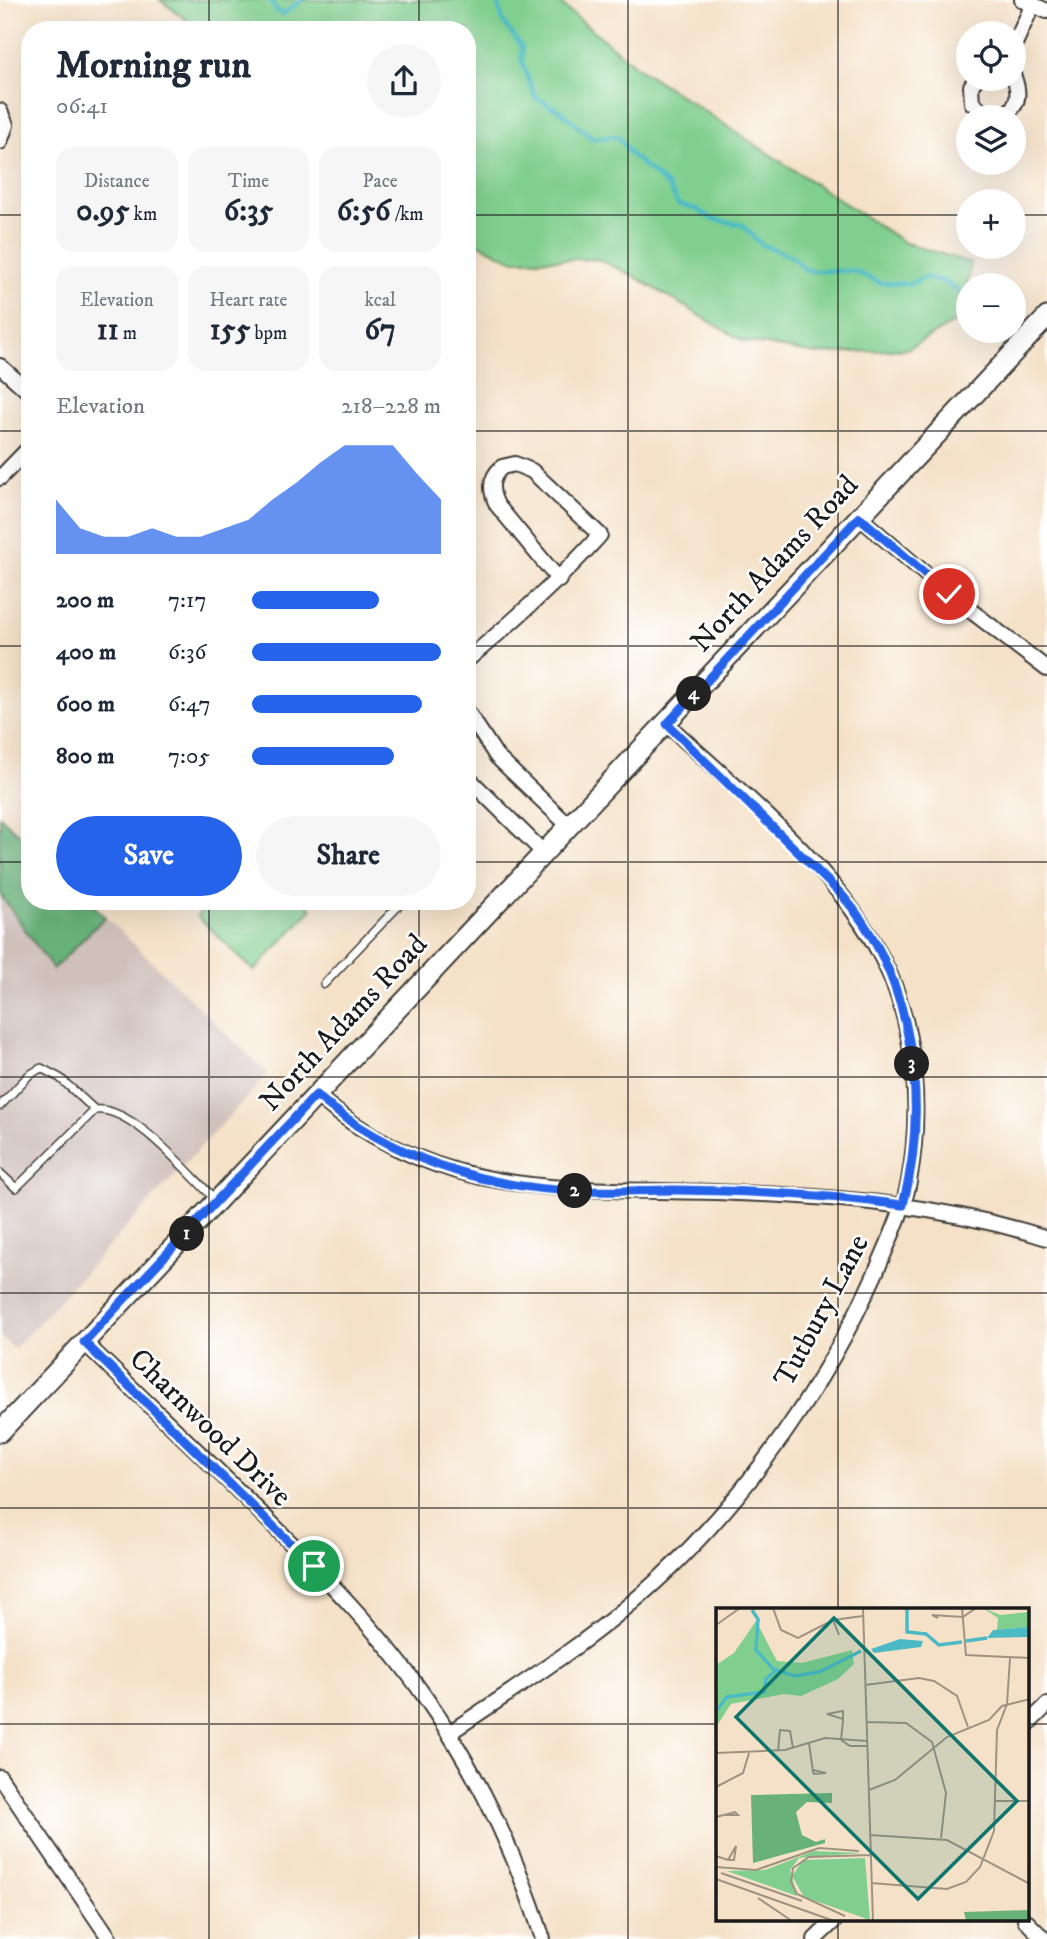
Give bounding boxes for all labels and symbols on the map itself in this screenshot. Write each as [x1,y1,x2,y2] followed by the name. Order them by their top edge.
[683,467,867,660] street label: North Adams Road
[919,564,979,624] pin
[676,676,712,712] pin: 4
[252,926,436,1119] street label: North Adams Road
[894,1046,930,1082] pin: 3
[558,1174,592,1208] pin: 2
[170,1216,204,1252] pin: 1
[766,1228,878,1394] street label: Tutbury Lane
[121,1341,299,1515] street label: Charnwood Drive
[284,1536,344,1596] pin
[716,1608,1030,1922] inset map

